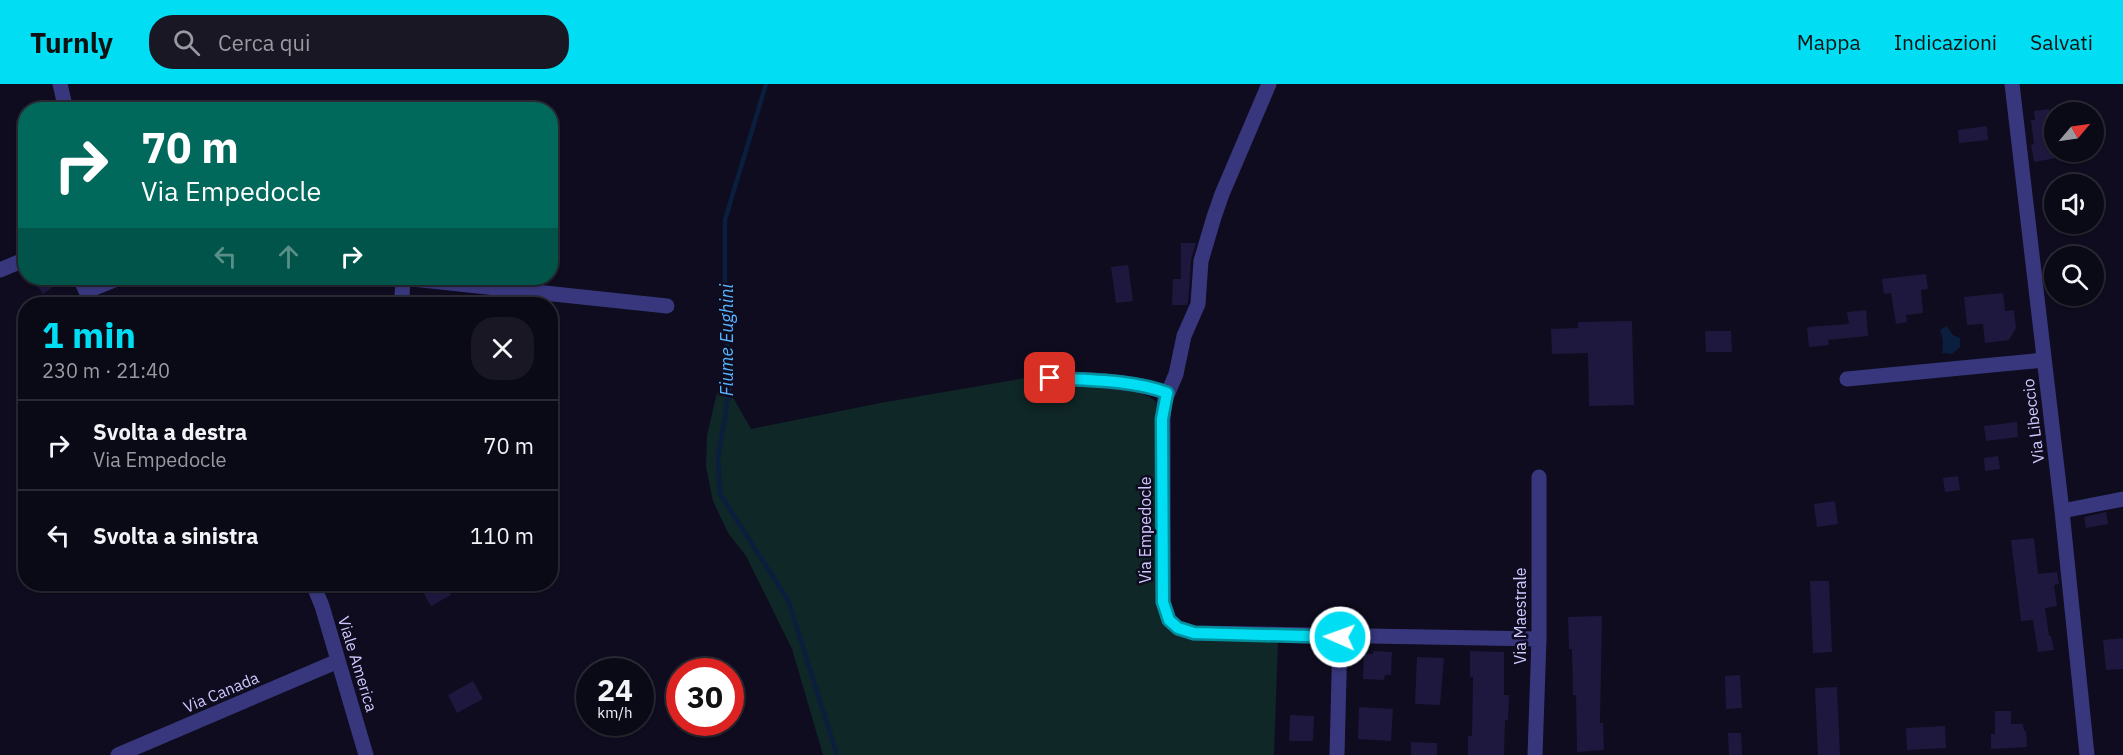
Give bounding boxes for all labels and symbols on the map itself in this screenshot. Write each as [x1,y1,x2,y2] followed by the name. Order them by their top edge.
[2044,102,2104,162] north arrow
[715,283,738,396] water label: Fiume Eughini
[1024,352,1075,403] pin
[2018,378,2048,464] street label: Via Libeccio
[1135,476,1155,583] street label: Via Empedocle
[1510,567,1530,665] street label: Via Maestrale
[1308,605,1372,669] position arrow
[334,614,382,715] street label: Viale America
[666,658,744,736] speed limit sign: 30
[180,667,262,717] street label: Via Canada

